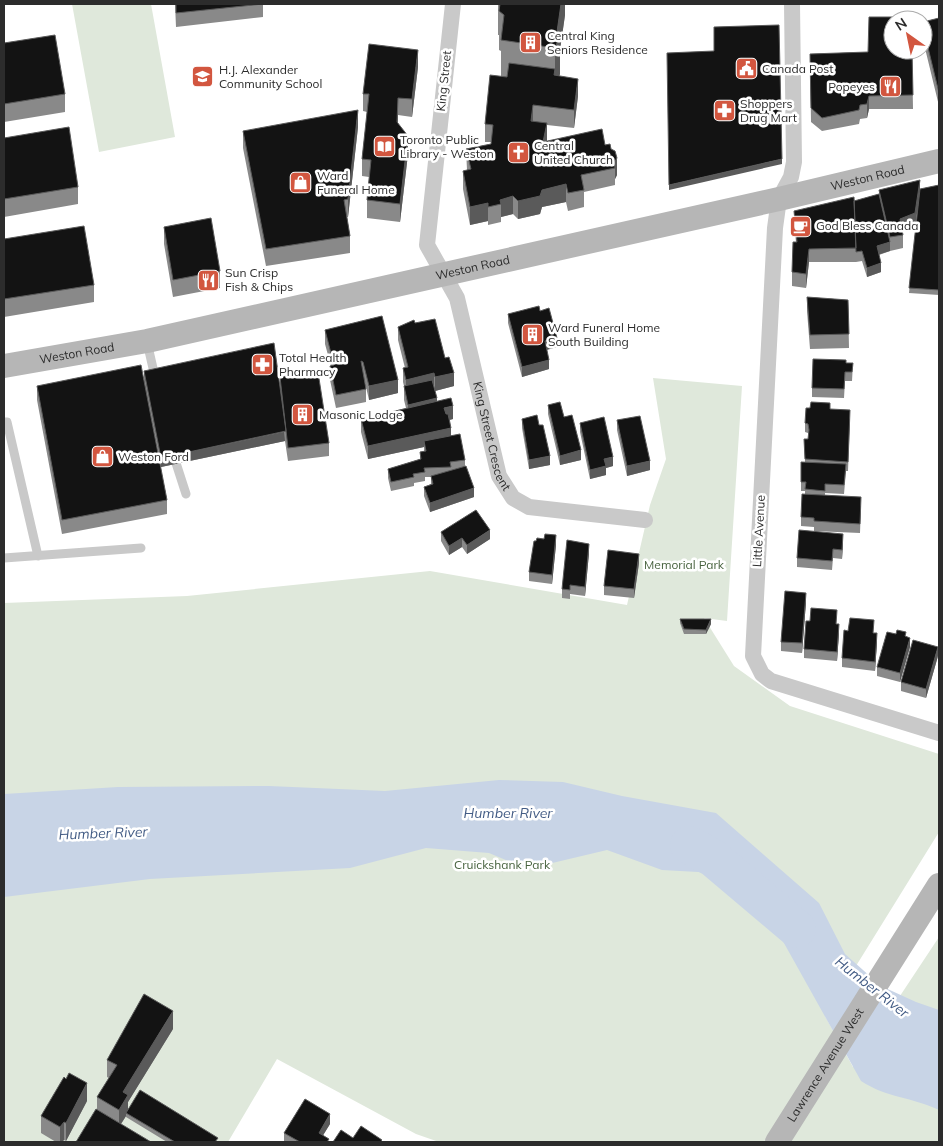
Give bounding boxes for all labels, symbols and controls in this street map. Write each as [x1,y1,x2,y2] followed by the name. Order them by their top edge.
[883,10,933,60] north arrow
[892,14,910,35] text: N
[547,28,648,57] place label: Central King Seniors Residence
[519,31,543,55] building icon: Central King Seniors Residence
[433,50,454,112] street label: King Street
[734,57,758,81] public building icon: Canada Post
[762,61,833,76] place label: Canada Post
[219,62,322,91] place label: H.J. Alexander Community School
[191,65,215,89] school or university icon: H.J. Alexander Community School
[879,75,903,99] restaurant icon: Popeyes
[828,79,875,94] place label: Popeyes
[740,96,797,125] place label: Shoppers Drug Mart
[712,99,736,123] pharmacy icon: Shoppers Drug Mart
[400,132,494,161] place label: Toronto Public Library - Weston
[372,135,396,159] library icon: Toronto Public Library - Weston
[534,138,613,167] place label: Central United Church
[506,141,530,165] church icon: Central United Church
[829,161,906,194] street label: Weston Road
[317,168,395,197] place label: Ward Funeral Home
[289,171,313,195] shop icon: Ward Funeral Home
[788,214,812,238] cafe icon: God Bless Canada
[816,218,918,233] place label: God Bless Canada
[434,252,511,283] street label: Weston Road
[225,265,293,294] place label: Sun Crisp Fish & Chips
[197,268,221,292] restaurant icon: Sun Crisp Fish & Chips
[548,320,660,349] place label: Ward Funeral Home South Building
[520,323,544,347] building icon: Ward Funeral Home South Building
[38,339,115,367] street label: Weston Road
[279,350,347,379] place label: Total Health Pharmacy
[251,353,275,377] pharmacy icon: Total Health Pharmacy
[470,380,514,493] street label: King Street Crescent
[291,403,315,427] building icon: Masonic Lodge
[319,407,403,422] place label: Masonic Lodge
[90,445,114,469] shop icon: Weston Ford
[118,449,189,464] place label: Weston Ford
[749,495,768,567] street label: Little Avenue
[644,557,725,572] park label: Memorial Park
[464,804,553,822] water label: Humber River
[58,822,149,844] water label: Humber River
[454,857,551,872] park label: Cruickshank Park
[831,953,913,1022] water label: Humber River
[784,1005,867,1124] street label: Lawrence Avenue West

